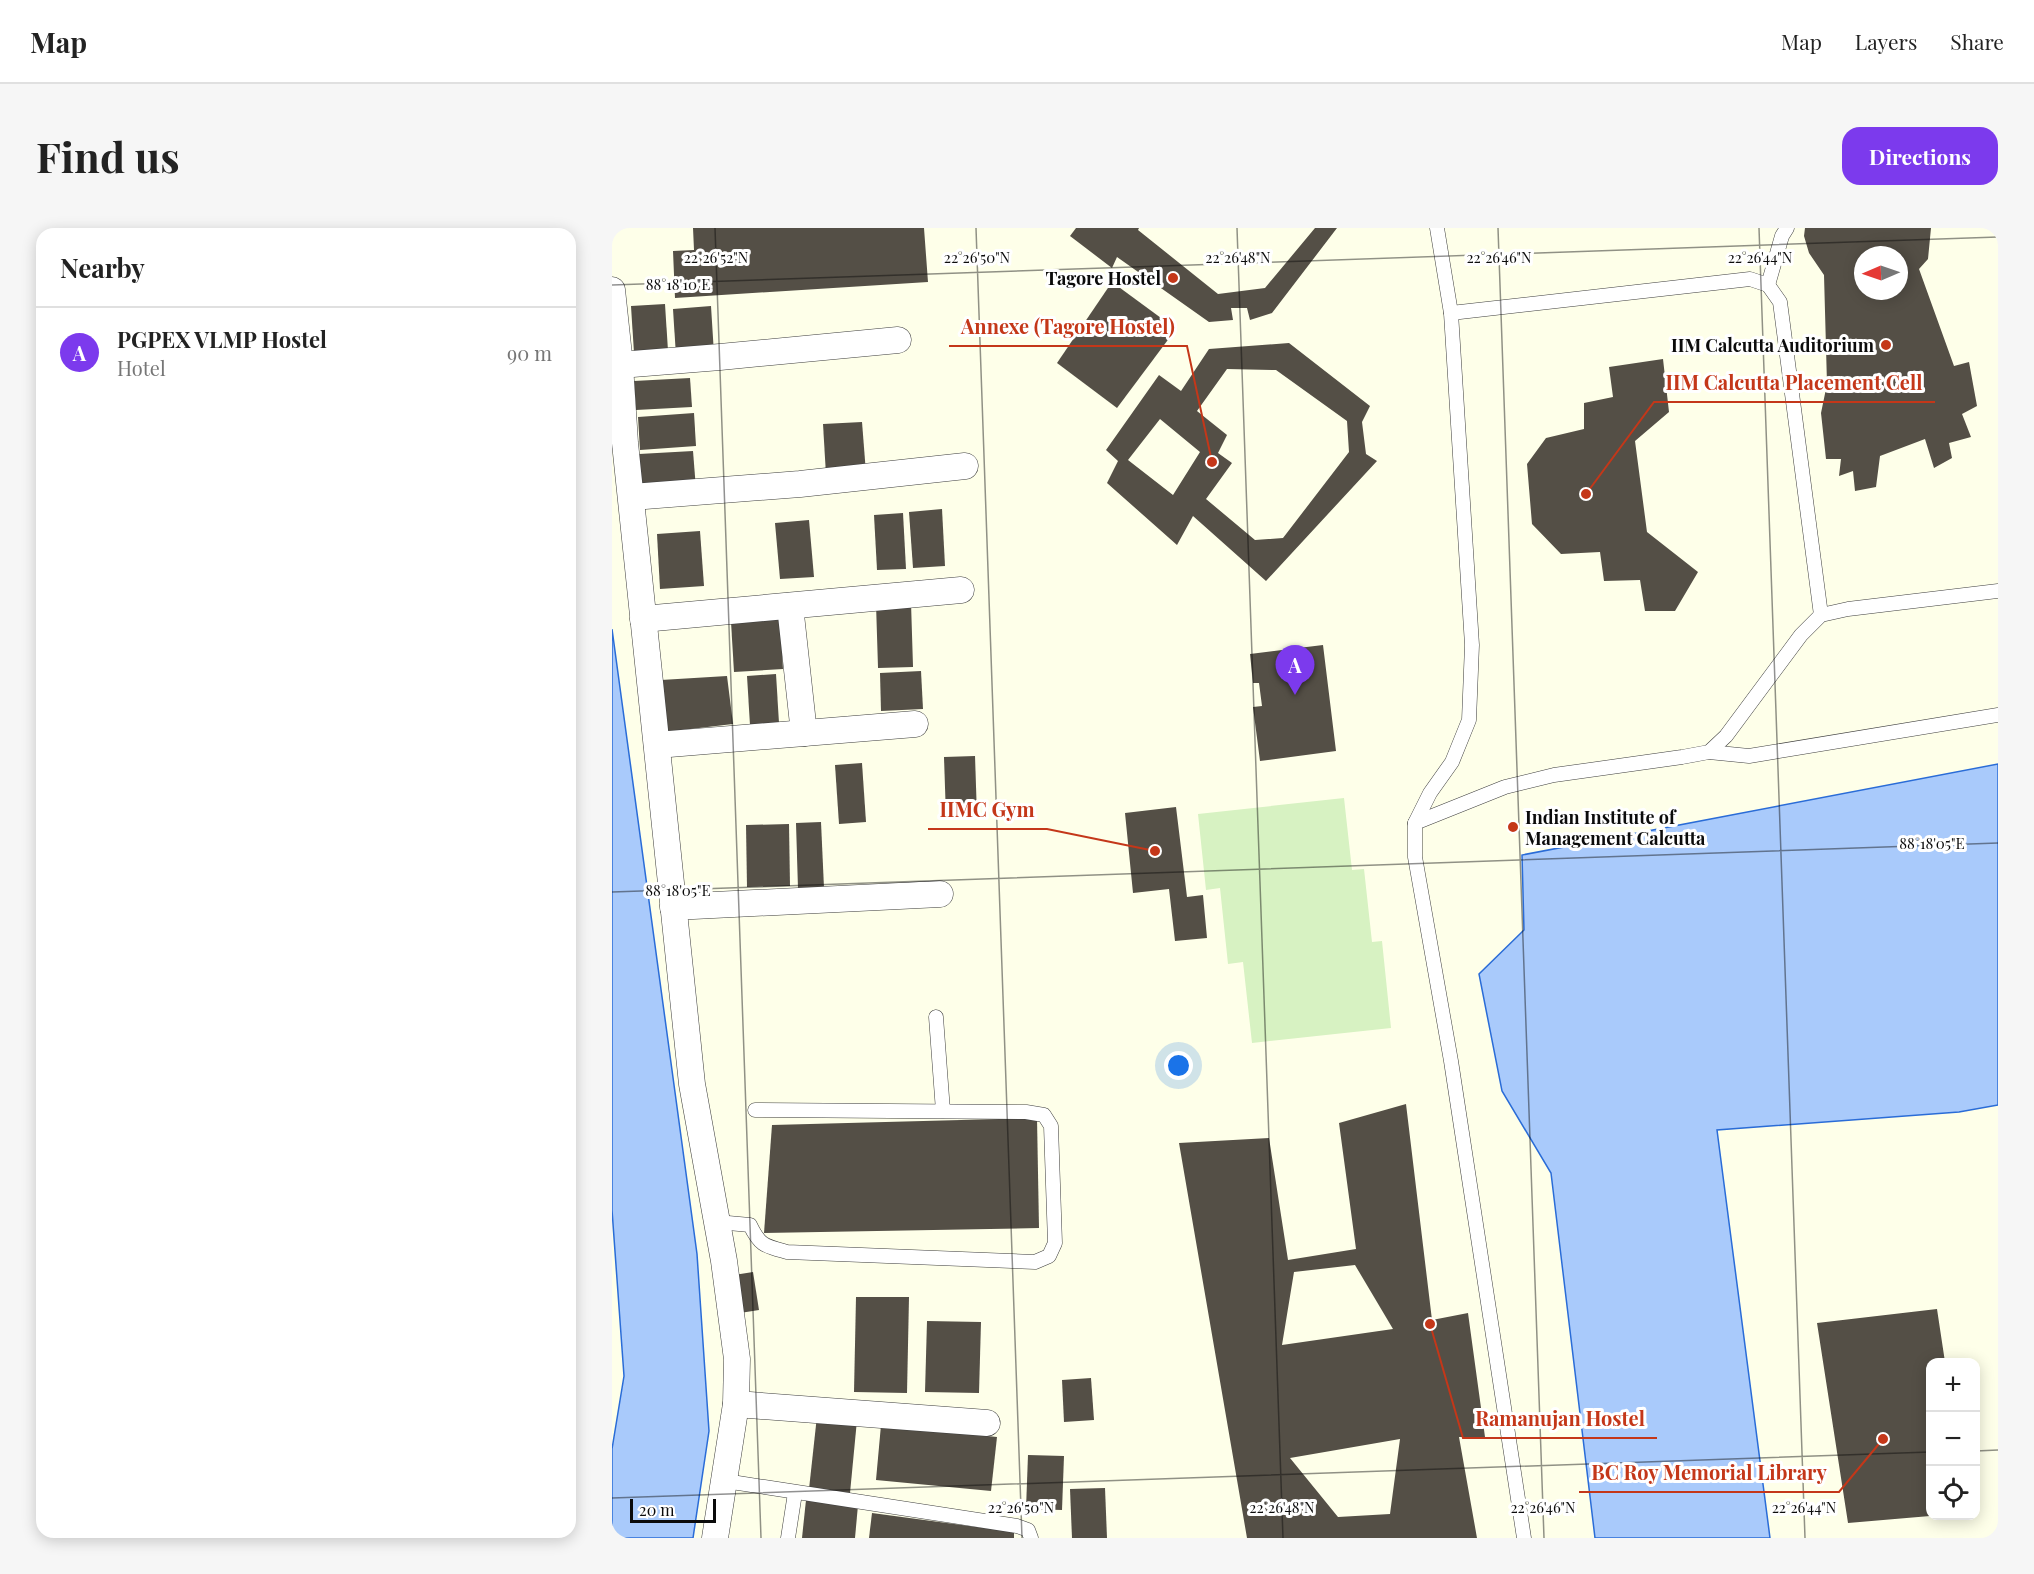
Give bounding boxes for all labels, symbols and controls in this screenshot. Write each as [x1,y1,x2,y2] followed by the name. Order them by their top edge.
[30,23,87,60] text: Map
[1781,27,1822,55] text: Map
[1855,27,1917,55] text: Layers
[1950,27,2004,55] text: Share
[1842,127,1998,185] button: Directions
[36,128,180,184] text: Find us
[1854,246,1908,300] north arrow
[684,247,749,267] text: 22°26'52"N
[944,247,1011,267] text: 22°26'50"N
[1205,247,1271,267] text: 22°26'48"N
[1466,247,1532,267] text: 22°26'46"N
[1728,247,1793,267] text: 22°26'44"N
[60,250,145,285] text: Nearby
[1045,266,1161,290] place label: Tagore Hostel
[1166,271,1180,285] marker: Tagore Hostel
[646,274,710,294] text: 88°18'10"E
[949,308,1187,346] callout: Annexe (Tagore Hostel)
[960,312,1175,339] text: Annexe (Tagore Hostel)
[117,324,327,354] text: PGPEX VLMP Hostel
[1671,333,1875,357] place label: IIM Calcutta Auditorium
[1879,338,1893,352] marker: IIM Calcutta Auditorium
[73,339,86,366] text: A
[507,339,552,366] text: 90 m
[117,354,166,381] text: Hotel
[1654,364,1935,402] callout: IIM Calcutta Placement Cell
[1666,368,1922,395] text: IIM Calcutta Placement Cell
[1276,646,1314,695] pin: A
[928,791,1047,829] callout: IIMC Gym
[939,795,1035,822] text: IIMC Gym
[1525,805,1706,850] place label: Indian Institute of Management Calcutta
[1506,820,1520,834] marker: Indian Institute of Management Calcutta
[1899,833,1965,853] text: 88°18'05"E
[645,880,711,900] text: 88°18'05"E
[1164,1051,1193,1080] your location
[1926,1358,1980,1520] map controls
[1926,1358,1980,1412] button: +
[1463,1400,1657,1438] callout: Ramanujan Hostel
[1475,1404,1645,1431] text: Ramanujan Hostel
[1926,1412,1980,1466] button: −
[1579,1454,1839,1492] callout: BC Roy Memorial Library
[1591,1458,1827,1485] text: BC Roy Memorial Library
[1926,1466,1980,1520] button: locate
[630,1496,716,1524] scale bar
[988,1497,1055,1517] text: 22°26'50"N
[1249,1497,1315,1517] text: 22°26'48"N
[1510,1497,1576,1517] text: 22°26'46"N
[1772,1497,1837,1517] text: 22°26'44"N
[639,1499,674,1520] text: 20 m

